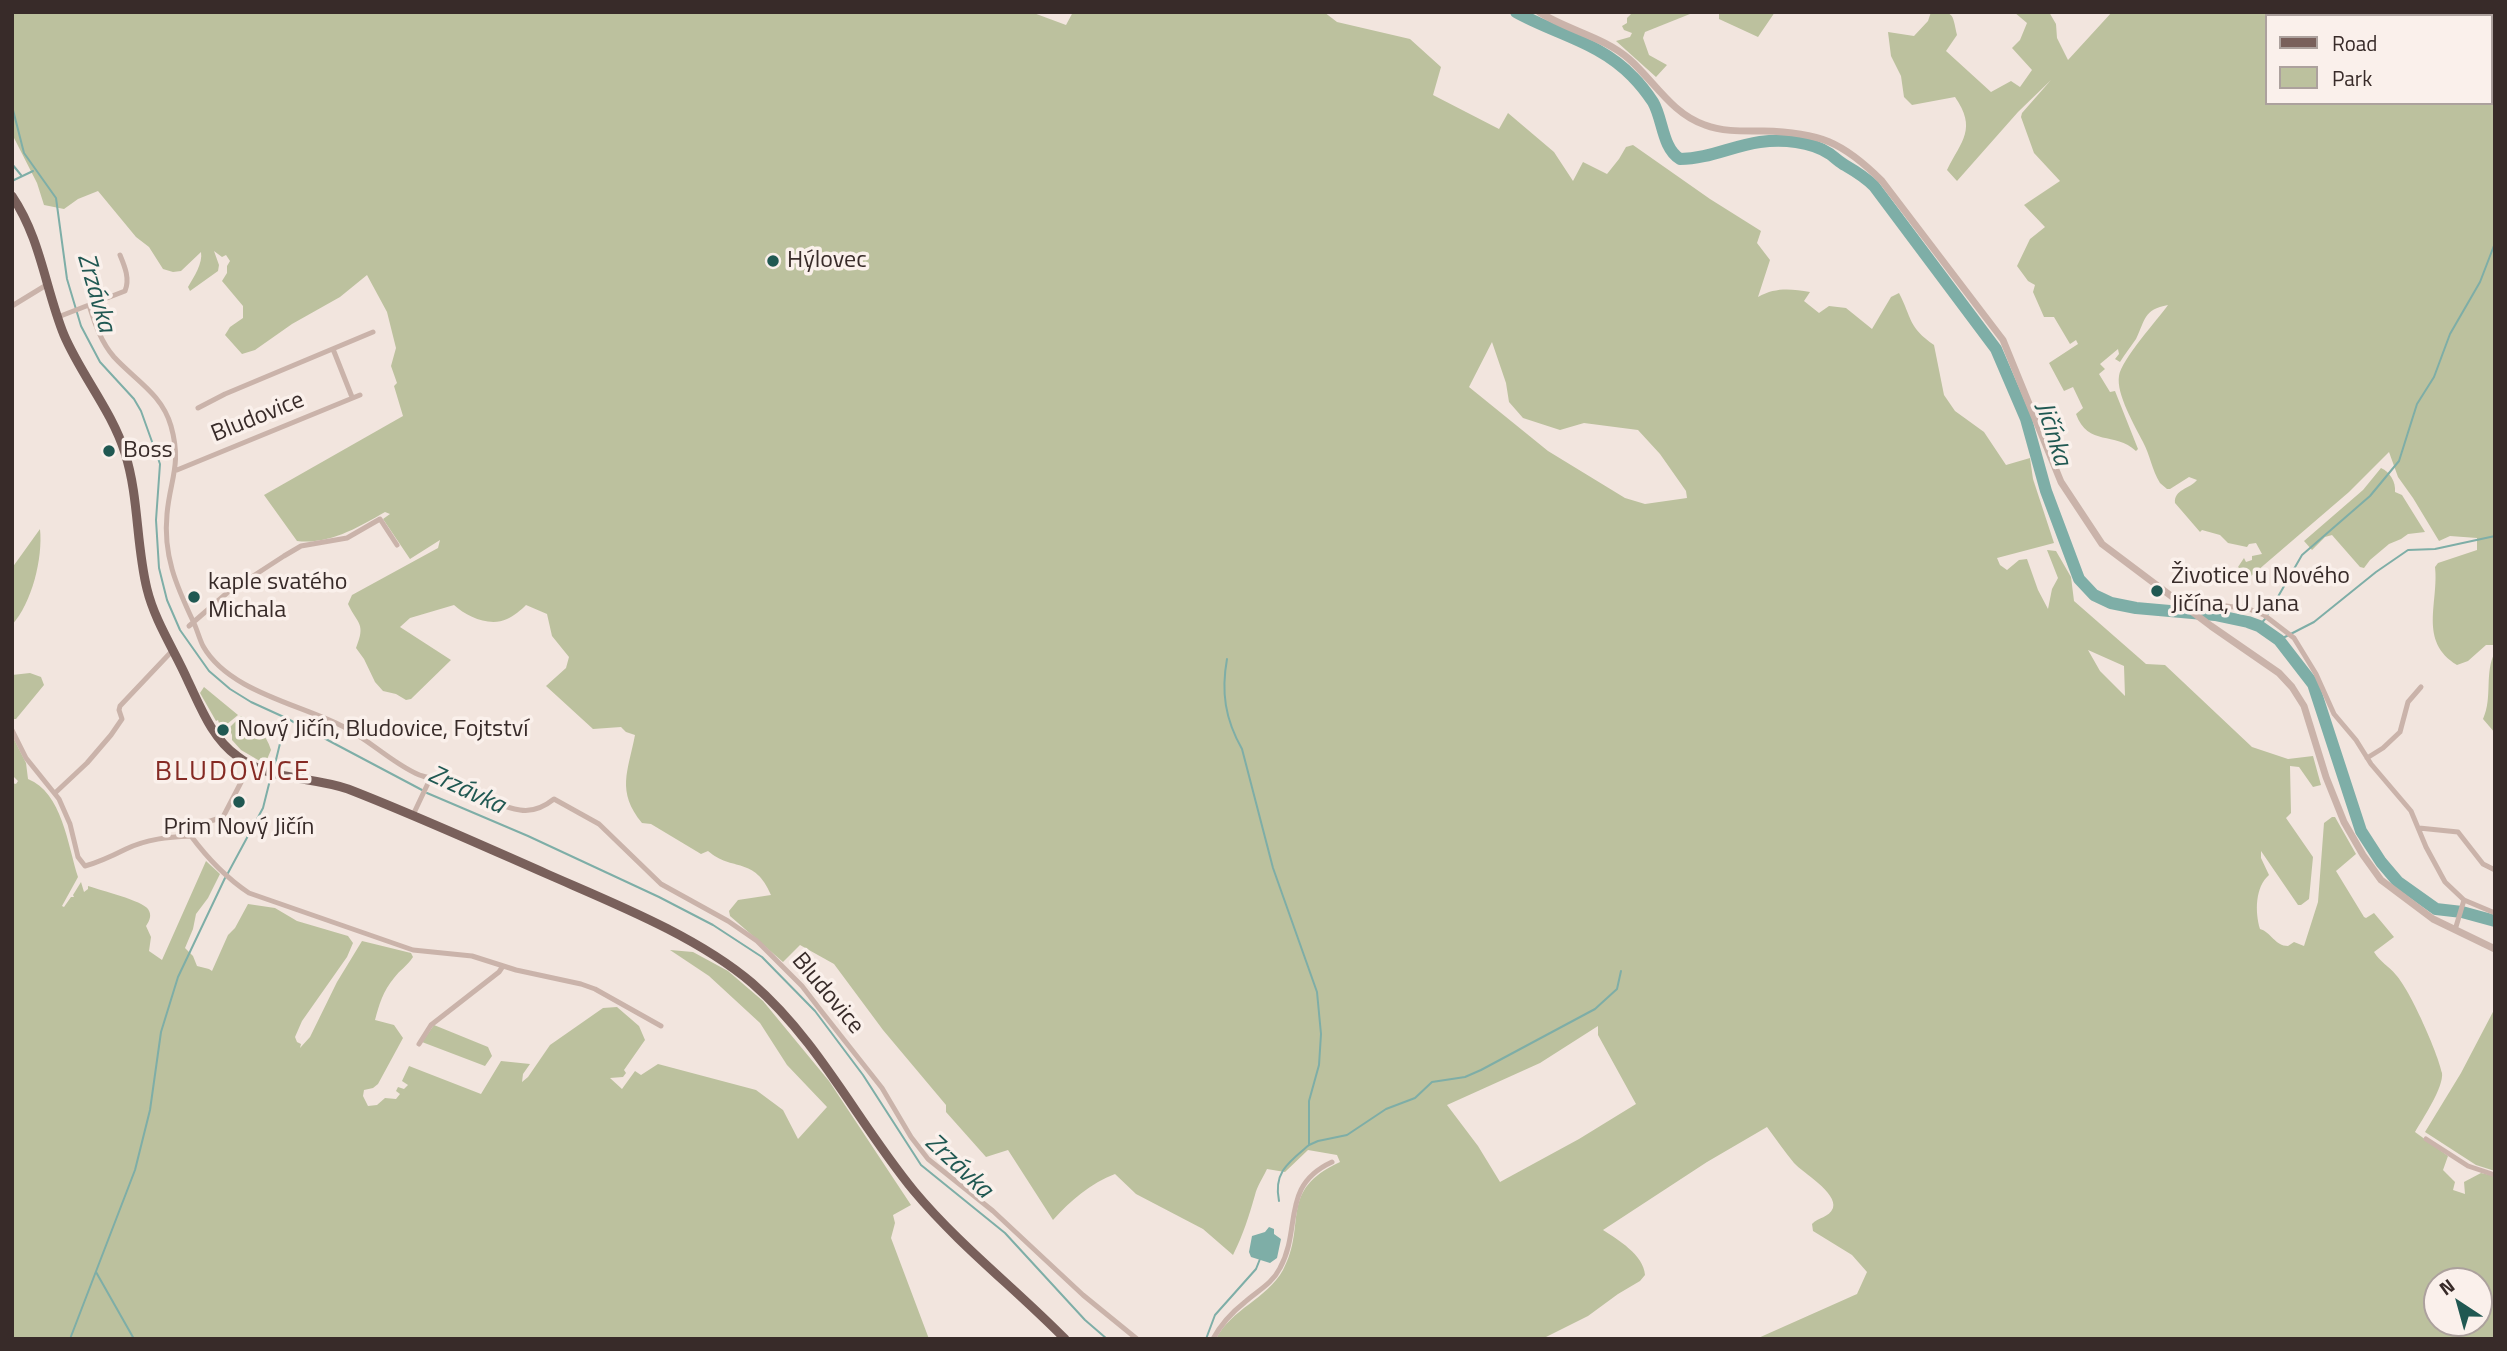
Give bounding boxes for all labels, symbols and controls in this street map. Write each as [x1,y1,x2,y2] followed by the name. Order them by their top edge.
[2266,14,2493,105] legend
[2332,27,2377,59] text: Road
[2332,62,2372,94] text: Park
[787,247,867,275] place label: Hýlovec
[69,250,121,336] water label: Zrzávka
[765,253,781,269] marker: Hýlovec
[207,386,309,450] street label: Bludovice
[2027,398,2077,470] water label: Jičínka
[123,437,173,465] place label: Boss
[101,443,117,459] marker: Boss
[2171,563,2350,619] place label: Životice u Nového Jičína, U Jana
[208,569,348,625] place label: kaple svatého Michala
[2149,583,2165,599] marker: Životice u Nového Jičína, U Jana
[186,589,202,605] marker: kaple svatého Michala
[237,716,528,744] place label: Nový Jičín, Bludovice, Fojtství
[215,722,231,738] marker: Nový Jičín, Bludovice, Fojtství
[156,756,310,790] district label: BLUDOVICE
[423,760,509,822] water label: Zrzávka
[231,794,247,810] marker: Prim Nový Jičín
[164,814,314,842] place label: Prim Nový Jičín
[785,947,869,1041] street label: Bludovice
[918,1128,998,1206] water label: Zrzávka
[2423,1267,2493,1337] north arrow
[2433,1271,2460,1302] text: N

